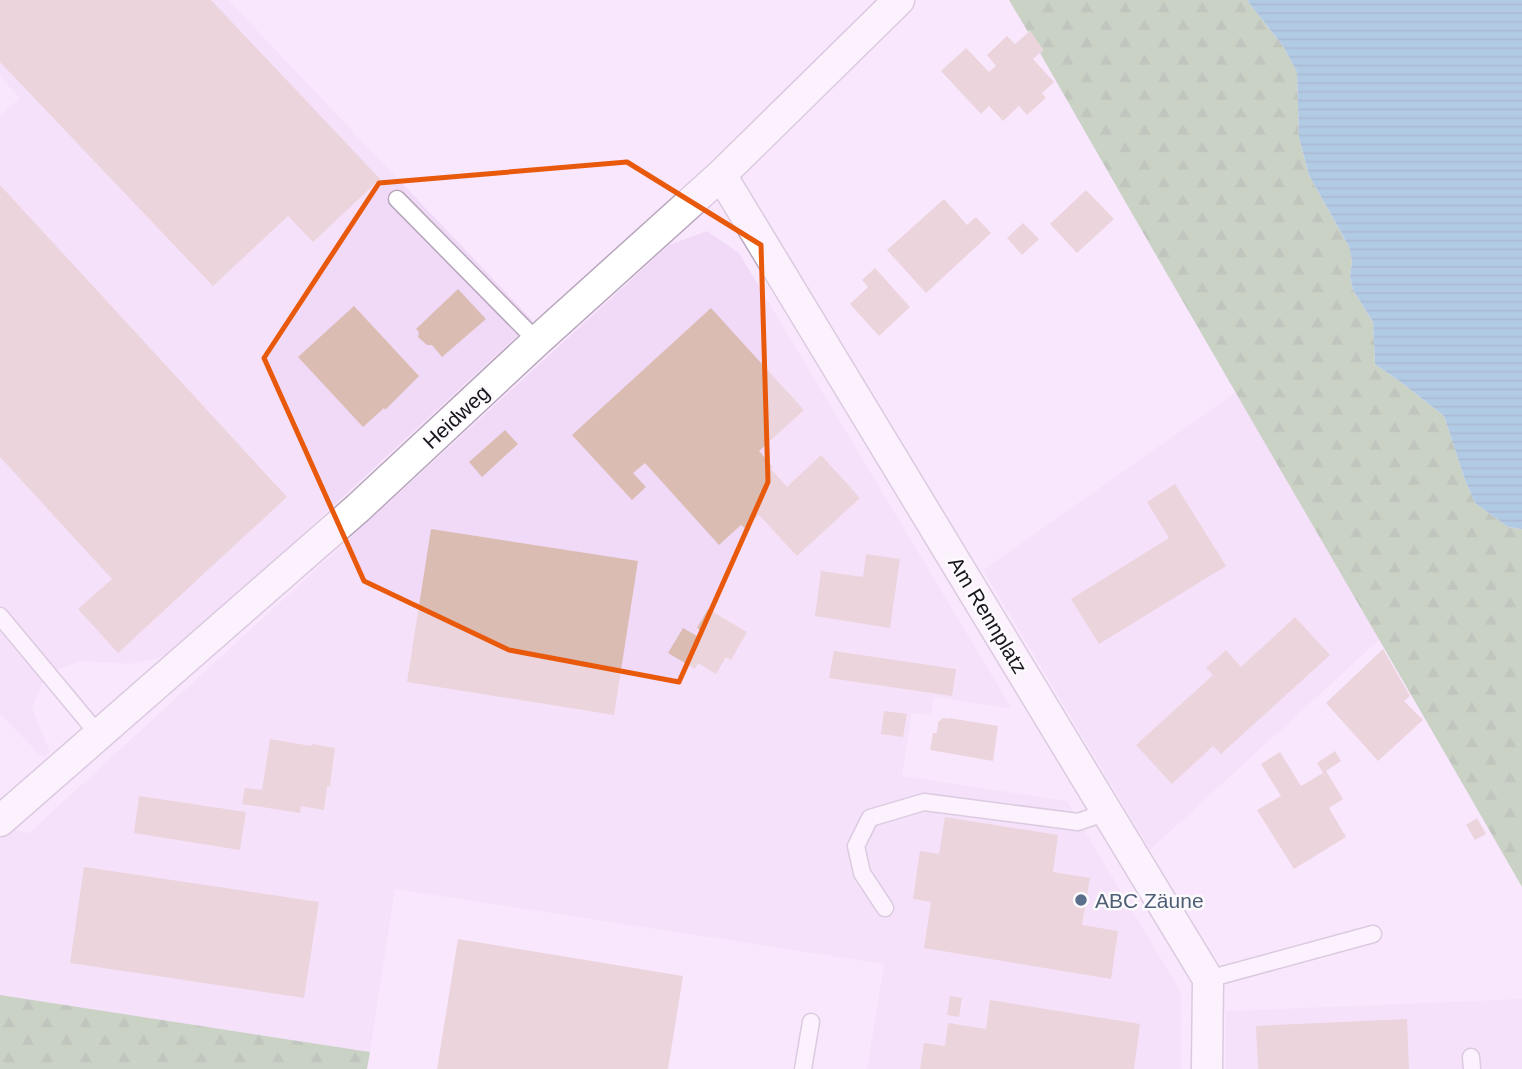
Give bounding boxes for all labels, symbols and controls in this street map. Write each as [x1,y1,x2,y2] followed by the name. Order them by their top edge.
[418,381,494,453] street label: Heidweg
[944,553,1032,677] street label: Am Rennplatz
[1095,889,1204,912] place label: ABC Zäune
[1073,892,1089,908] marker: ABC Zäune

